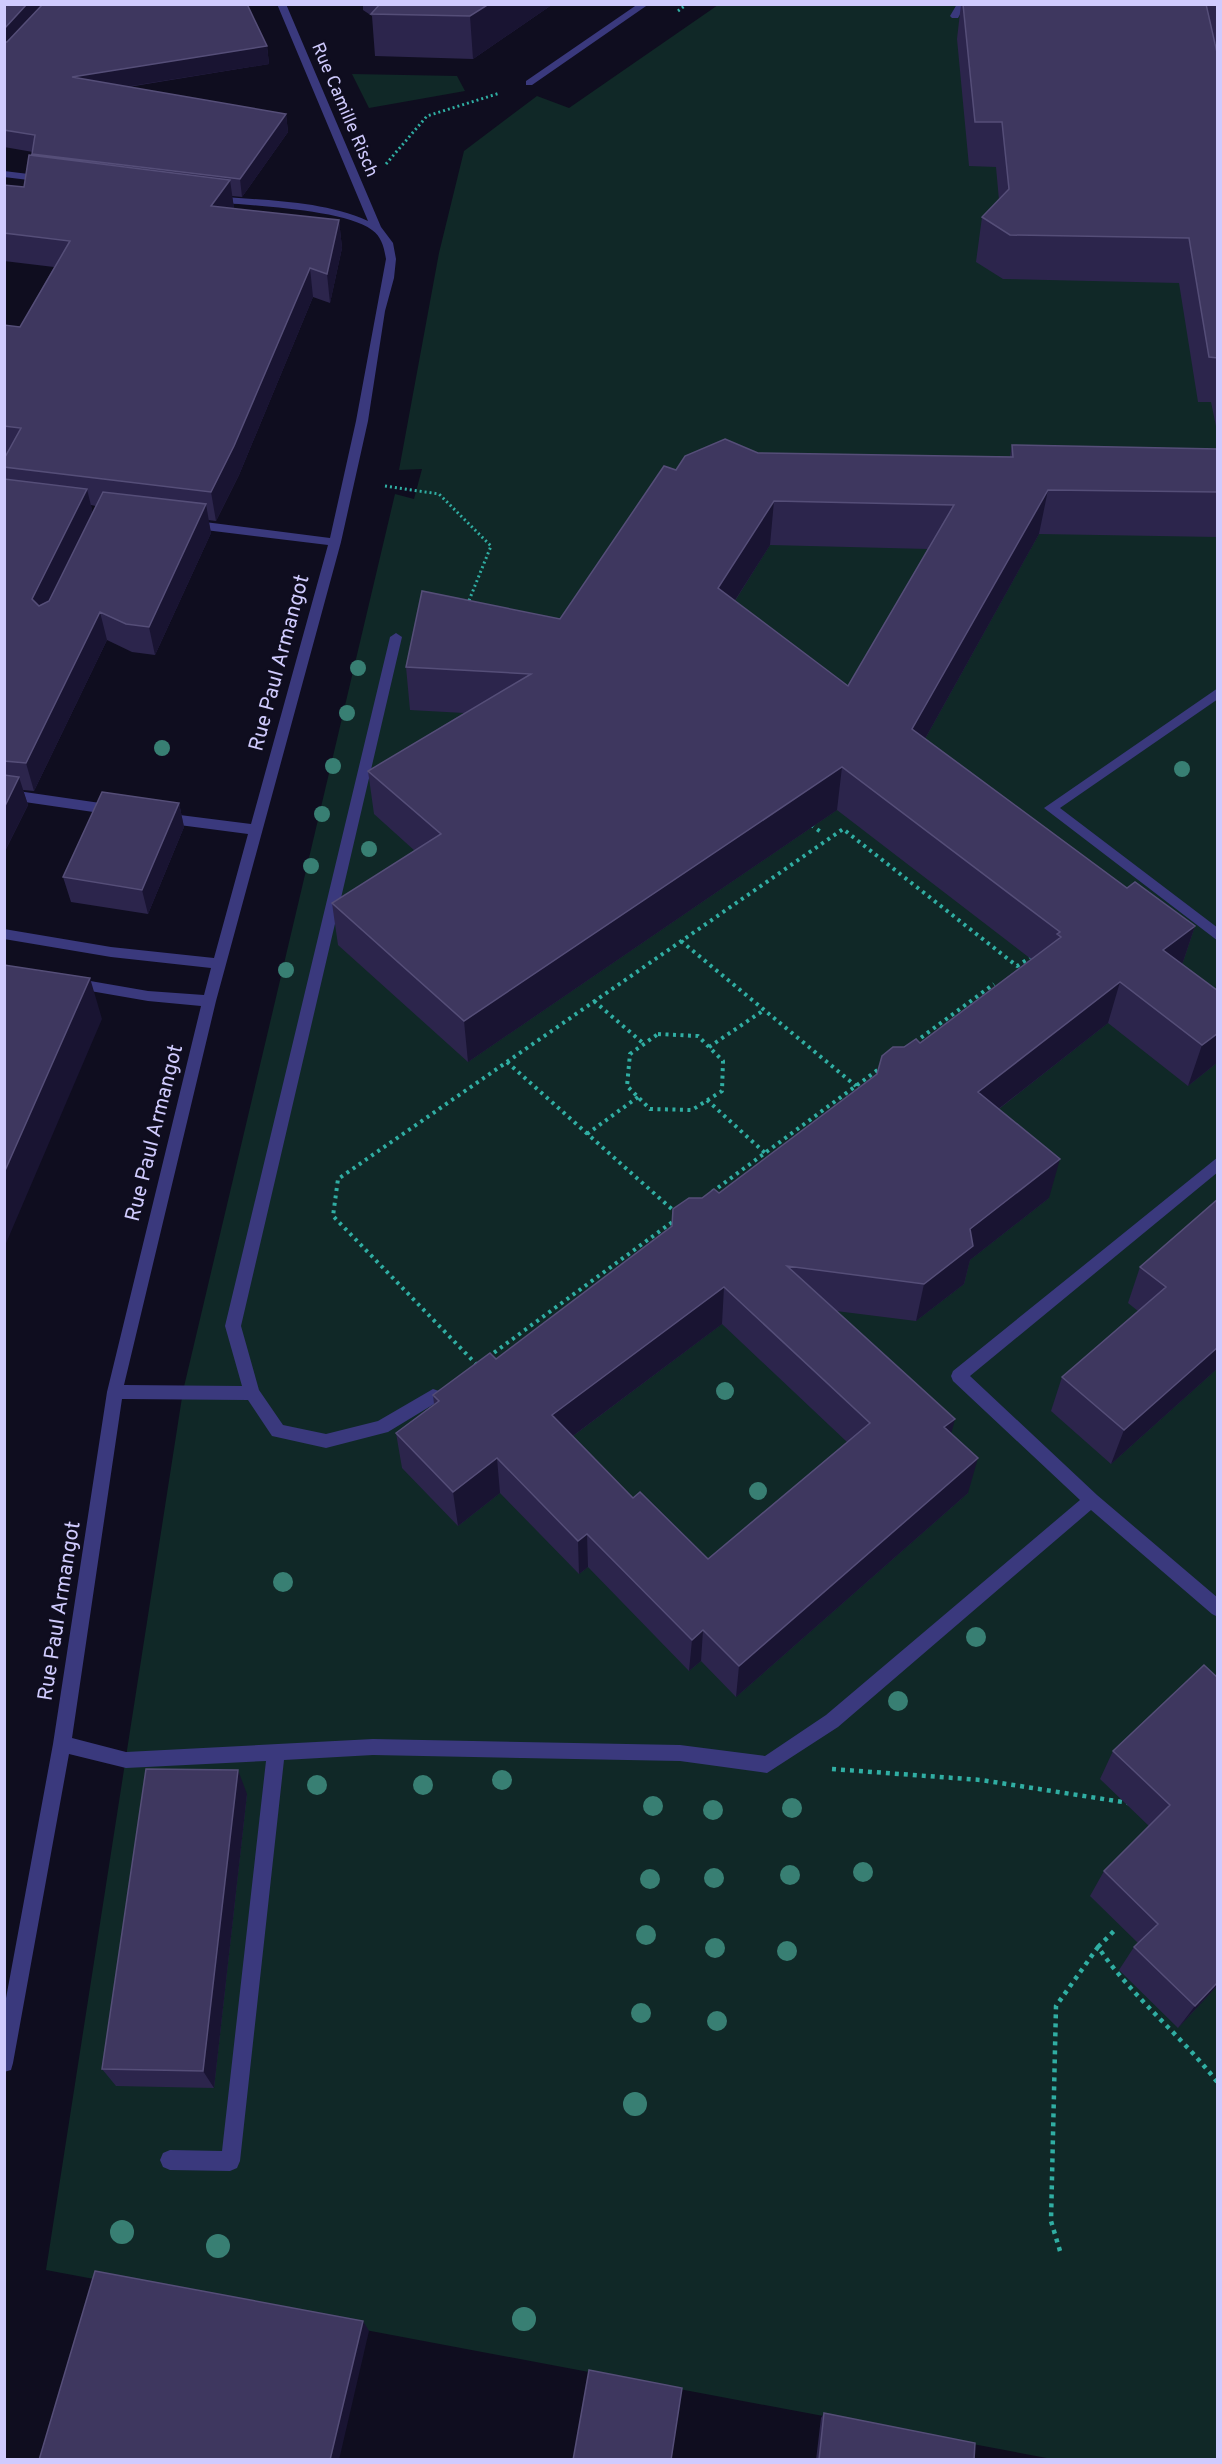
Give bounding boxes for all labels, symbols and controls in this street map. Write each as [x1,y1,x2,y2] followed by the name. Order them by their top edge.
[305,39,383,181] street label: Rue Camille Risch
[243,572,317,754] street label: Rue Paul Armangot
[120,1042,190,1224] street label: Rue Paul Armangot
[32,1519,88,1703] street label: Rue Paul Armangot

